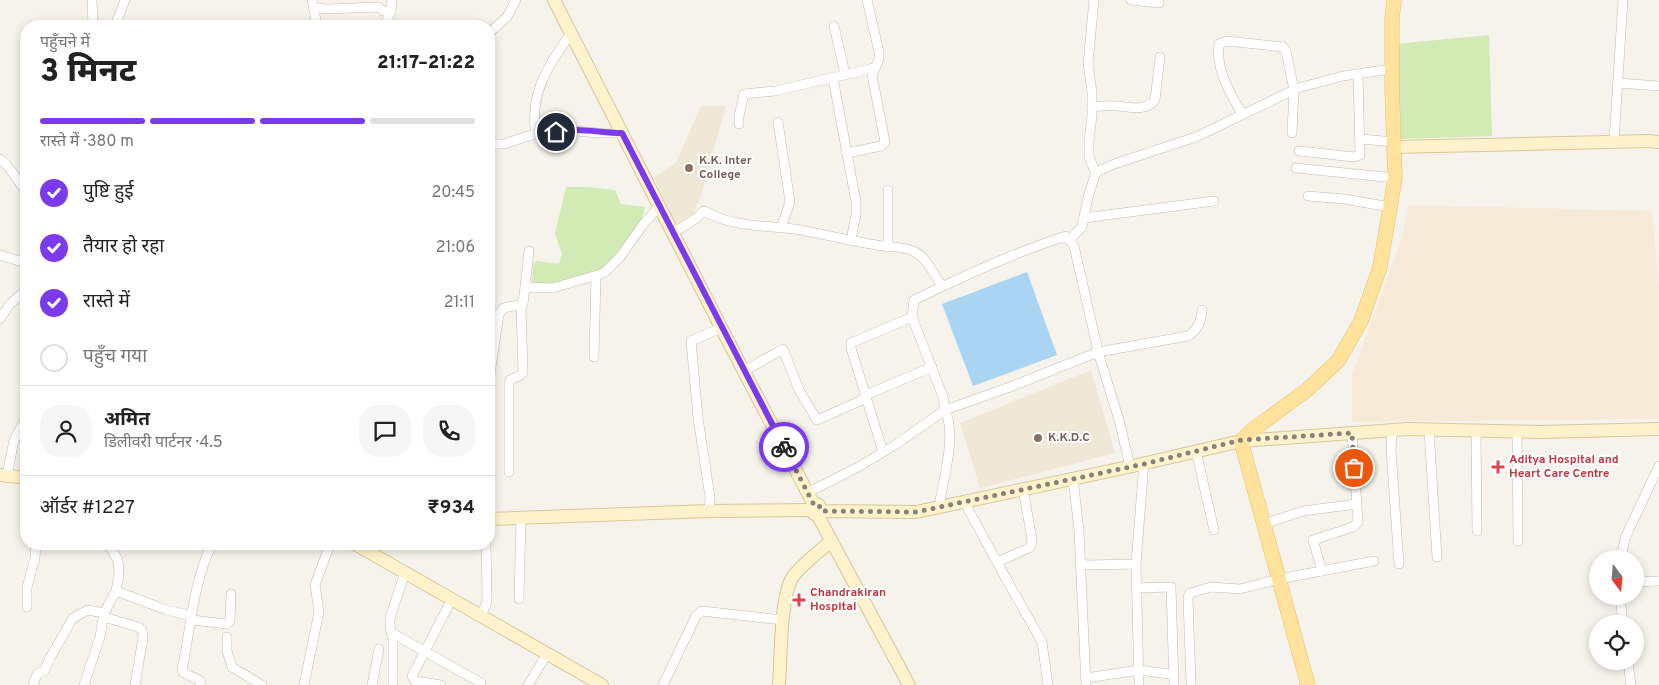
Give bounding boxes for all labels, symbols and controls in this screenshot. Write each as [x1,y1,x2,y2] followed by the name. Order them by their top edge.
[40,33,90,53] text: पहुँचने में
[377,51,475,75] text: 21:17–21:22
[40,53,136,93] text: 3 मिनट
[535,111,577,153] pin
[542,118,570,146] icon: home
[40,132,134,152] text: रास्ते में · 380 m
[699,153,752,183] place label: K.K. Inter College
[683,162,695,174] marker: K.K. Inter College
[40,179,68,207] icon: check
[83,180,134,204] text: पुष्टि हुई
[431,183,475,203] text: 20:45
[40,234,68,262] icon: check
[83,235,164,259] text: तैयार हो रहा
[436,238,475,258] text: 21:06
[40,289,68,317] icon: check
[83,290,130,314] text: रास्ते में
[444,293,475,313] text: 21:11
[83,345,147,369] text: पहुँच गया
[40,405,92,457] button: person
[359,405,411,457] button: chat
[423,405,475,457] button: phone
[104,408,150,432] text: अमित
[759,422,809,472] courier
[1048,430,1090,446] place label: K.K.D.C
[1032,432,1044,444] marker: K.K.D.C
[104,433,223,453] text: डिलीवरी पार्टनर · 4.5
[770,433,798,461] icon: bike
[1333,447,1375,489] pin
[1509,452,1619,482] place label: Aditya Hospital and Heart Care Centre
[1340,454,1368,482] icon: bag
[1491,460,1505,474] marker: Aditya Hospital and Heart Care Centre
[40,496,135,520] text: ऑर्डर #1227
[427,496,475,520] text: ₹934
[1589,550,1644,605] north arrow
[1589,550,1644,670] map controls
[810,585,886,615] place label: Chandrakiran Hospital
[792,593,806,607] marker: Chandrakiran Hospital
[1589,615,1644,670] button: locate

